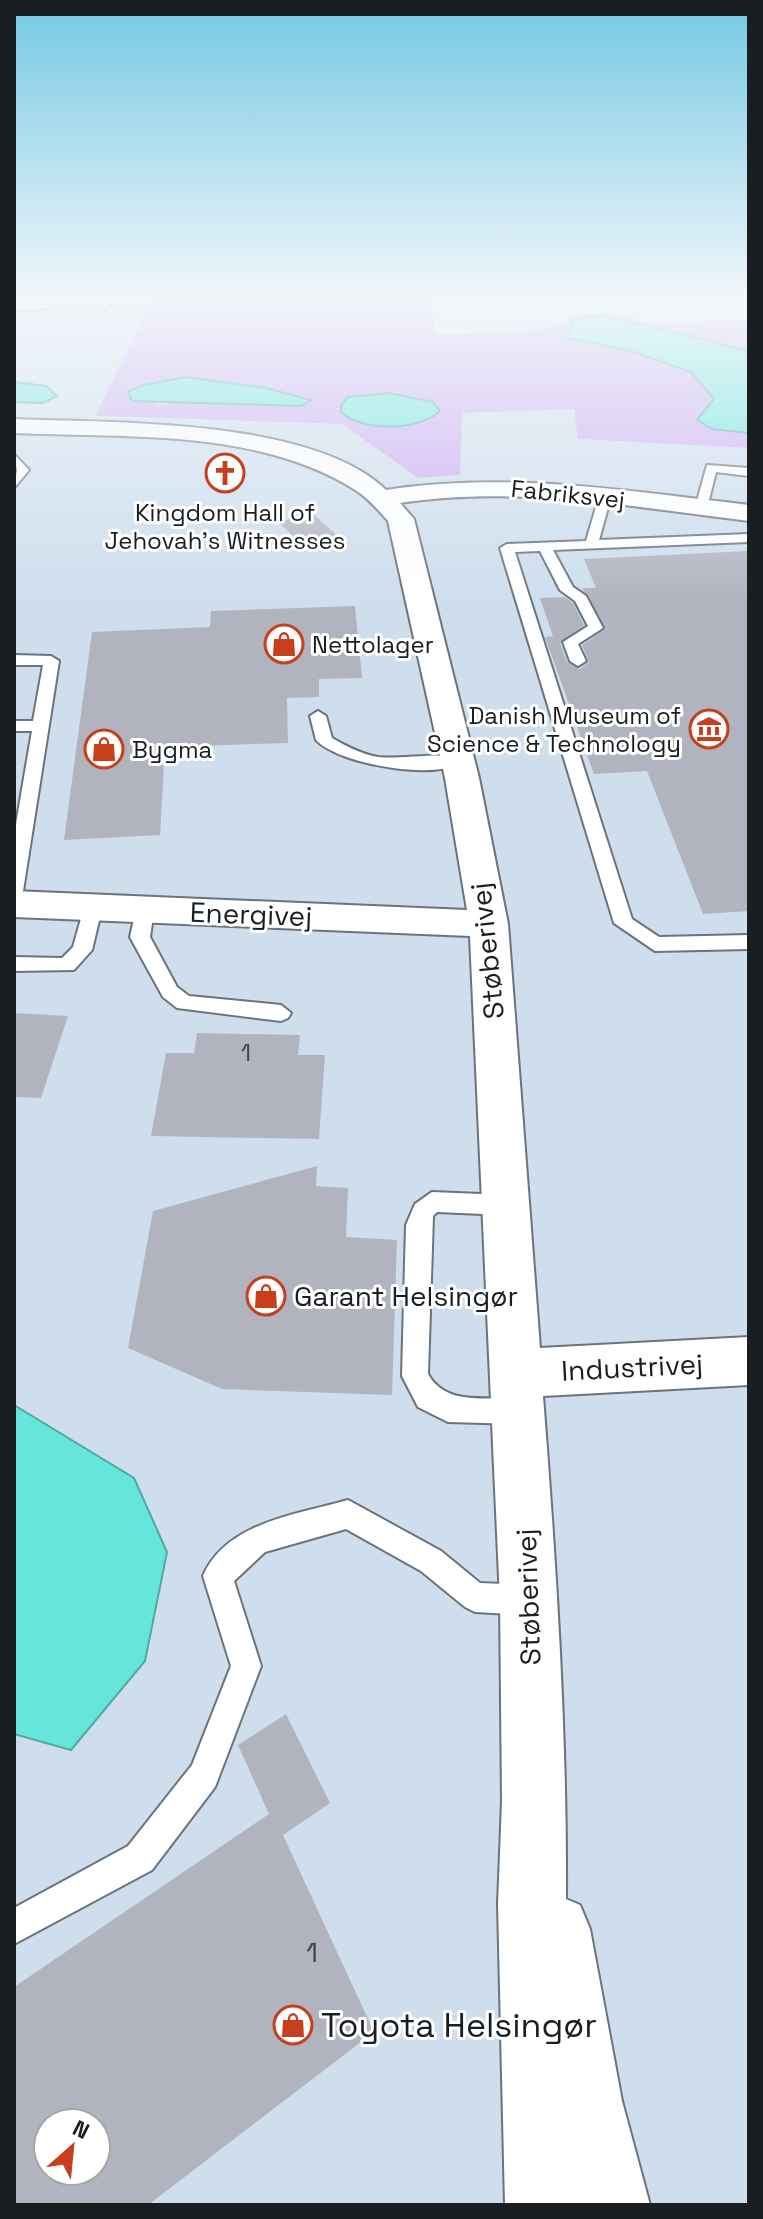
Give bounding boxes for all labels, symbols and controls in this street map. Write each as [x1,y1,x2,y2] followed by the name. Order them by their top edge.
[204,452,246,494] church icon: Kingdom Hall of Jehovah's Witnesses
[510,473,626,515] street label: Fabriksvej
[105,497,345,556] place label: Kingdom Hall of Jehovah's Witnesses
[263,623,305,665] shop icon: Nettolager
[312,629,434,660] place label: Nettolager
[427,700,681,759] place label: Danish Museum of Science & Technology
[688,708,730,750] museum icon: Danish Museum of Science & Technology
[83,728,125,770] shop icon: Bygma
[132,734,213,765] place label: Bygma
[462,881,512,1021] street label: Støberivej
[189,894,313,934] street label: Energivej
[241,1037,251,1068] house number: 1
[245,1275,287,1317] shop icon: Garant Helsingør
[294,1278,518,1314] place label: Garant Helsingør
[560,1345,704,1389] street label: Industrivej
[508,1528,548,1666] street label: Støberivej
[306,1934,318,1970] house number: 1
[272,2004,314,2046] shop icon: Toyota Helsingør
[321,2004,597,2047] place label: Toyota Helsingør
[32,2107,112,2187] north arrow
[68,2113,94,2145] text: N

